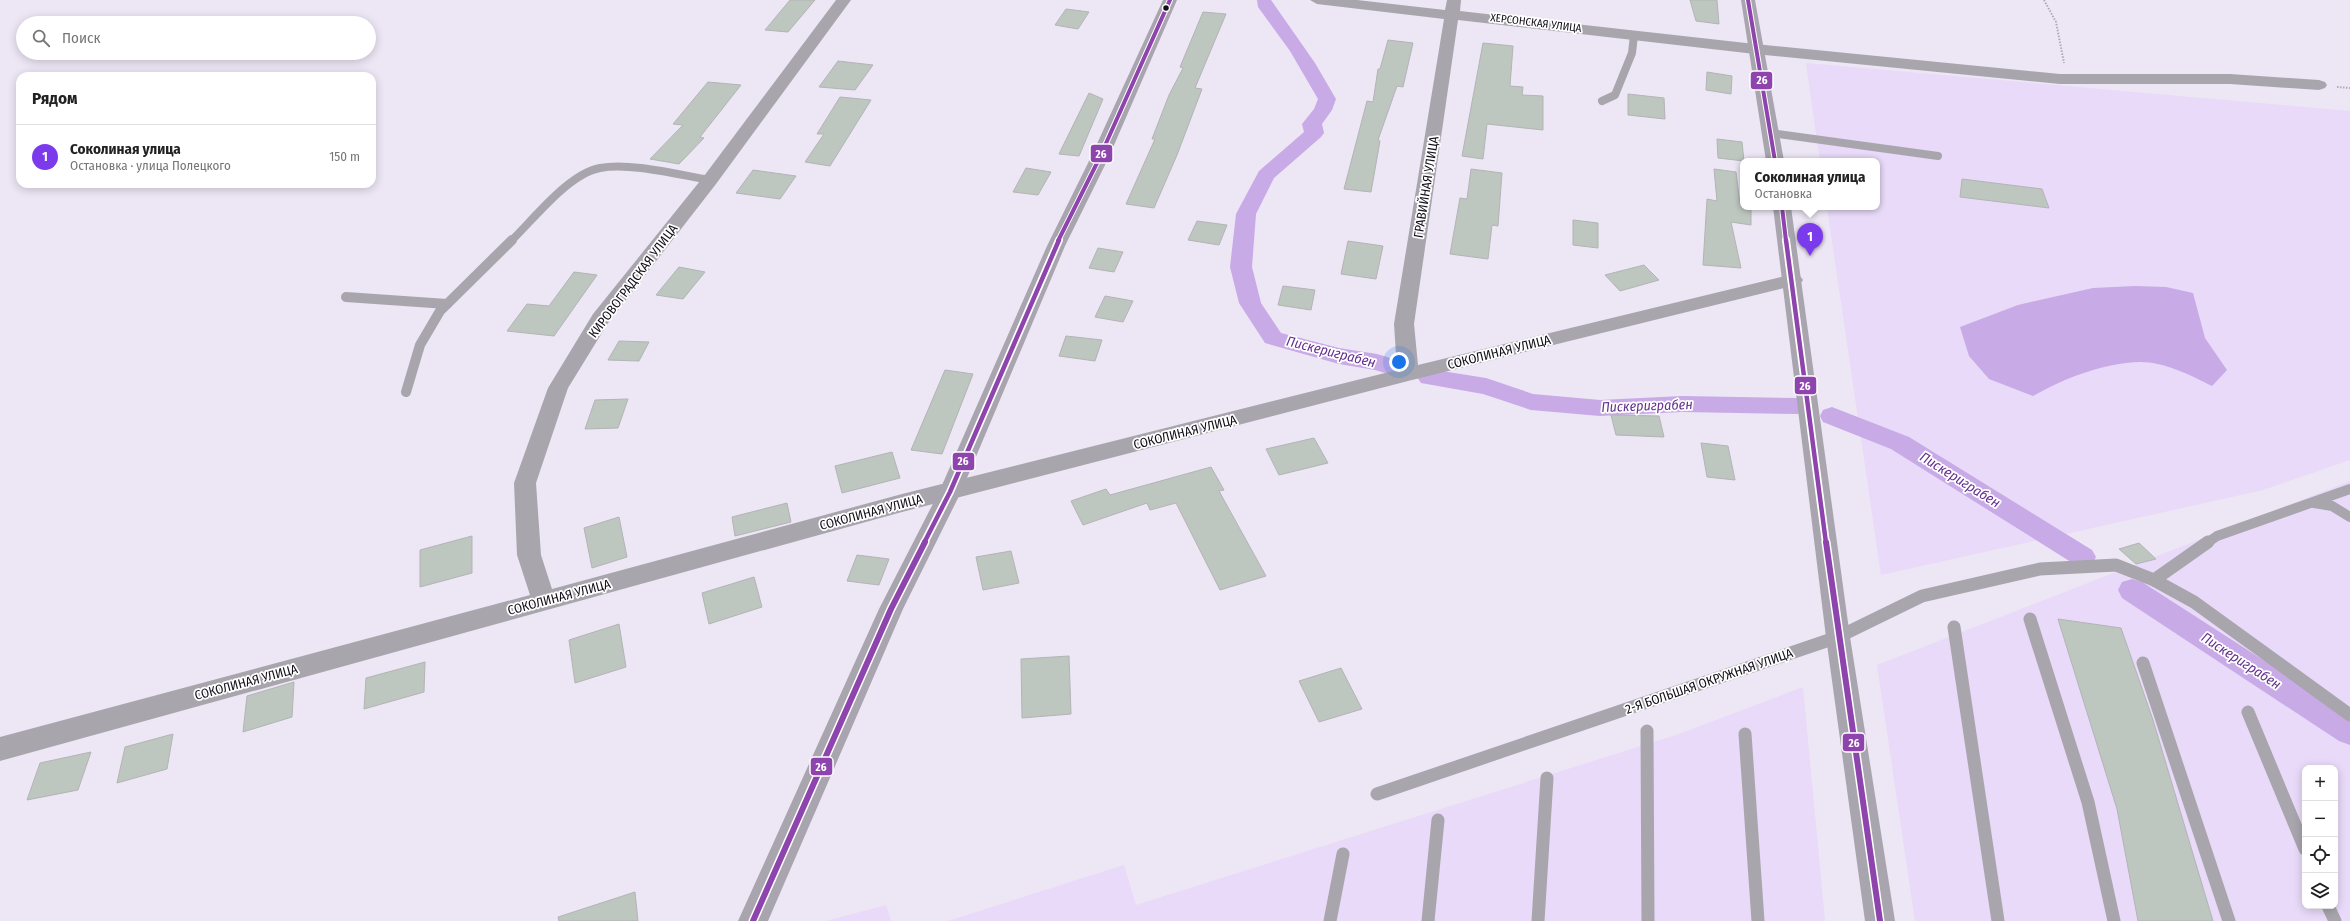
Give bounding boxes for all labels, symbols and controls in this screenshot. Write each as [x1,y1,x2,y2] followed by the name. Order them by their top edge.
[1161,3,1171,13] unlabelled marker
[1490,11,1583,35] street label: ХЕРСОНСКАЯ УЛИЦА
[16,16,376,60] search box
[30,27,52,49] icon: search
[62,29,100,47] text: Поиск
[1750,71,1773,90] line badge: 26
[1756,74,1768,87] text: 26
[32,88,77,109] text: Рядом
[1411,135,1441,239] street label: ГРАВИЙНАЯ УЛИЦА
[70,140,181,158] text: Соколиная улица
[1090,144,1113,163] line badge: 26
[1095,148,1107,161] text: 26
[42,149,48,164] text: 1
[329,149,360,164] text: 150 m
[70,158,231,173] text: Остановка · улица Полецкого
[1740,158,1880,210] popup
[1755,168,1865,186] text: Соколиная улица
[1755,186,1812,201] text: Остановка
[585,221,681,341] street label: КИРОВОГРАДСКАЯ УЛИЦА
[1797,223,1823,256] pin: 1
[1446,332,1552,372] street label: СОКОЛИНАЯ УЛИЦА
[1285,333,1377,371] water label: Пискериграбен
[1389,352,1409,372] your location
[1794,376,1817,395] line badge: 26
[1799,380,1811,393] text: 26
[1601,396,1693,416] water label: Пискериграбен
[1132,412,1238,452] street label: СОКОЛИНАЯ УЛИЦА
[1917,449,2003,511] water label: Пискериграбен
[952,452,975,471] line badge: 26
[957,455,969,468] text: 26
[818,491,924,533] street label: СОКОЛИНАЯ УЛИЦА
[506,576,612,618] street label: СОКОЛИНАЯ УЛИЦА
[2198,629,2284,693] water label: Пискериграбен
[1623,645,1795,717] street label: 2-Я БОЛЬШАЯ ОКРУЖНАЯ УЛИЦА
[193,661,299,703] street label: СОКОЛИНАЯ УЛИЦА
[1842,733,1865,752] line badge: 26
[1848,737,1860,750] text: 26
[810,757,833,776] line badge: 26
[815,761,827,774] text: 26
[2302,765,2338,909] map controls
[2302,765,2338,801] button: +
[2302,801,2338,837] button: −
[2302,837,2338,873] button: locate
[2302,873,2338,909] button: layers

